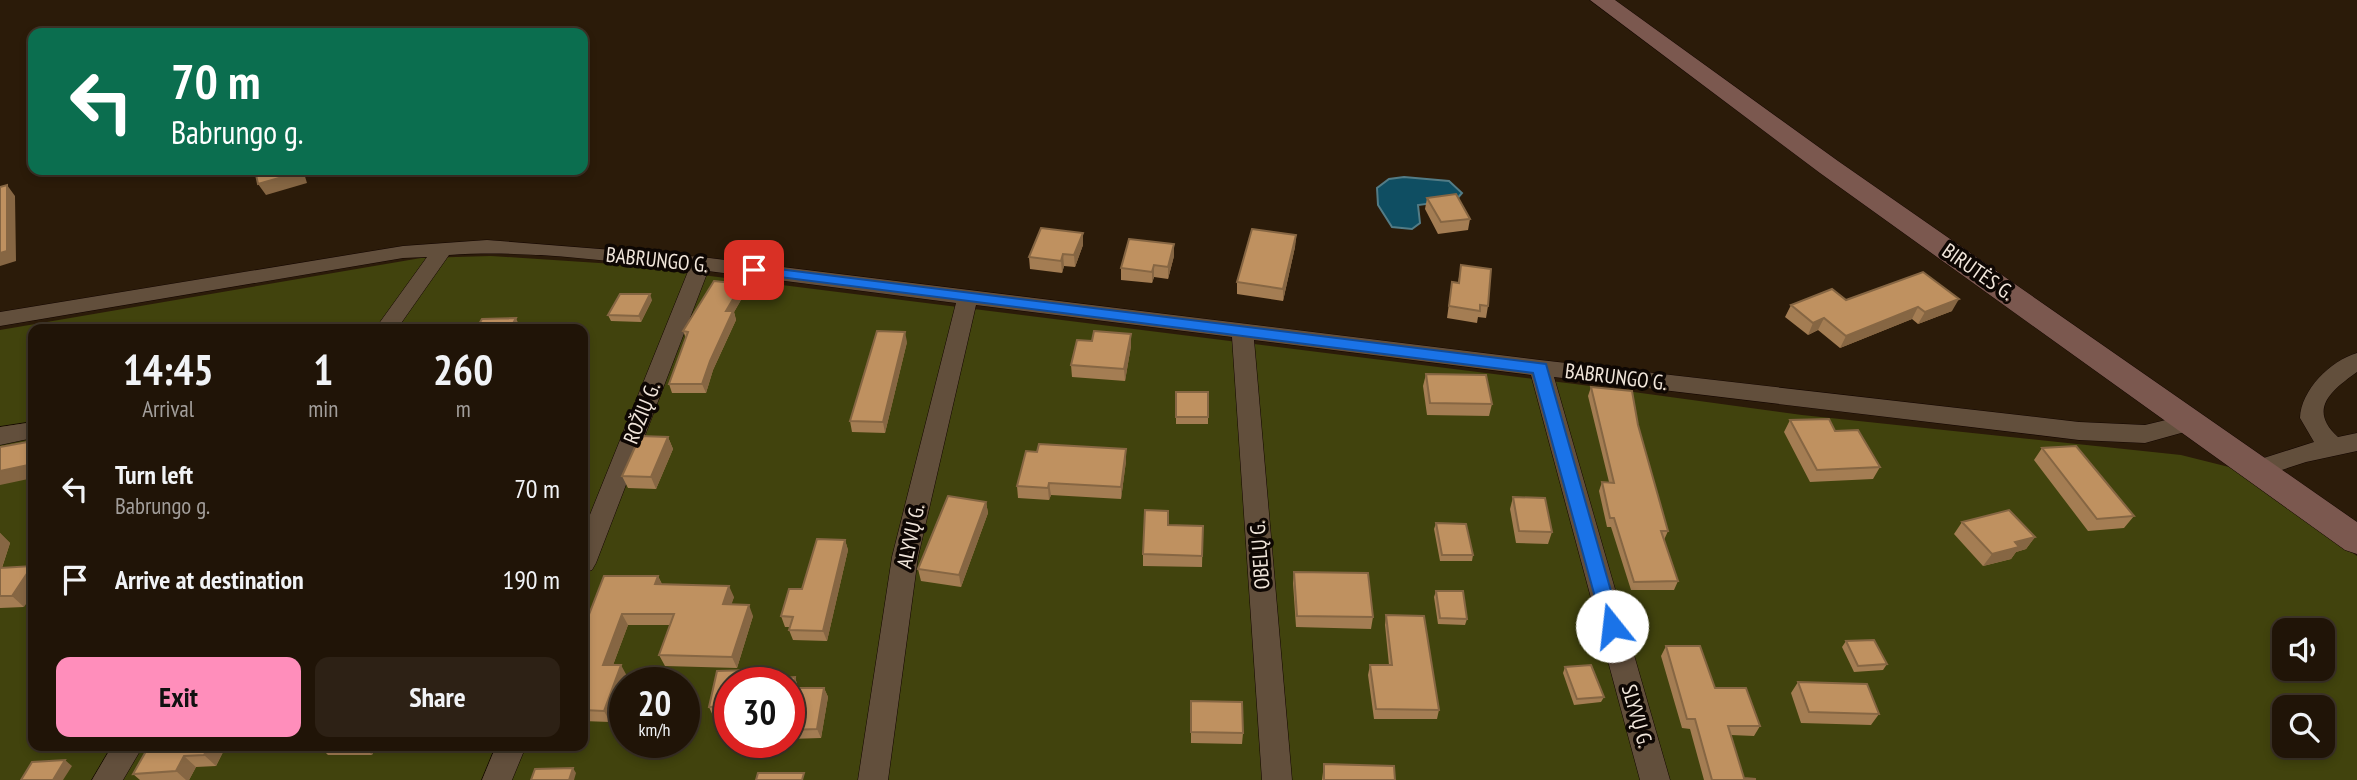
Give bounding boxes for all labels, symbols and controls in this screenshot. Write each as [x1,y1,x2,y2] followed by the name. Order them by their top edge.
[171,49,260,113] text: 70 m
[56,56,147,147] icon: left
[171,111,303,153] text: Babrungo g.
[1937,237,2020,306] street label: BIRUTĖS G.
[724,240,784,300] pin
[605,241,709,278] street label: BABRUNGO G.
[735,251,773,289] icon: arrive
[123,342,214,397] text: 14:45
[313,342,333,397] text: 1
[433,342,493,397] text: 260
[1564,357,1669,396] street label: BABRUNGO G.
[617,378,666,448] street label: ROŽIŲ G.
[142,394,194,423] text: Arrival
[308,394,338,423] text: min
[456,394,471,423] text: m
[115,458,193,491] text: Turn left
[56,470,94,508] icon: left
[514,472,560,505] text: 70 m
[115,491,210,520] text: Babrungo g.
[891,501,931,571] street label: ALYVŲ G.
[1244,520,1275,590] street label: OBELŲ G.
[56,561,94,599] icon: arrive
[115,563,304,596] text: Arrive at destination
[502,563,560,596] text: 190 m
[1575,589,1649,663] position arrow
[2272,618,2335,758] map controls
[2272,618,2335,681] button: sound
[56,657,301,737] button: Exit
[315,657,560,737] button: Share
[714,667,805,758] speed limit sign: 30
[638,680,671,726] text: 20
[1616,681,1659,751] street label: SLYVŲ G.
[2272,695,2335,758] button: search
[639,718,670,741] text: km/h

